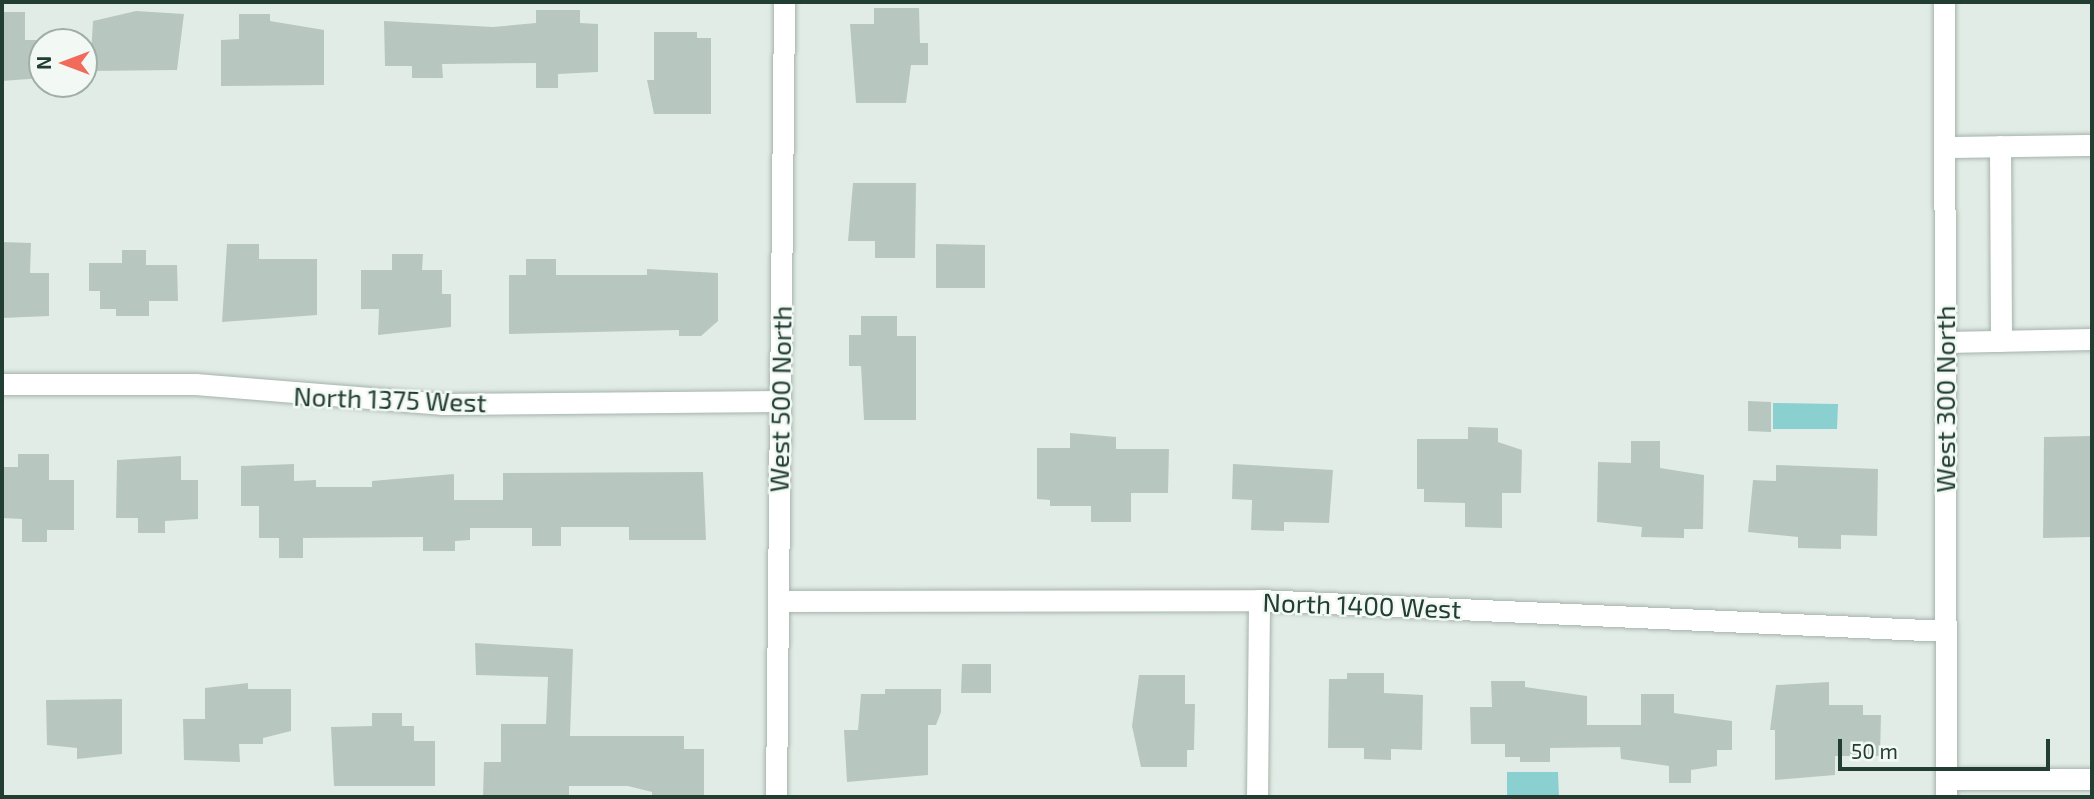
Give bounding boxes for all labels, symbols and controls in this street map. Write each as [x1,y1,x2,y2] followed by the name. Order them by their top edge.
[28,28,98,98] north arrow
[32,56,55,70] text: N
[763,305,797,493] street label: West 500 North
[1929,305,1961,493] street label: West 300 North
[293,380,487,418] street label: North 1375 West
[1262,586,1462,624] street label: North 1400 West
[1842,726,2054,770] scale bar
[1851,738,1898,763] text: 50 m

